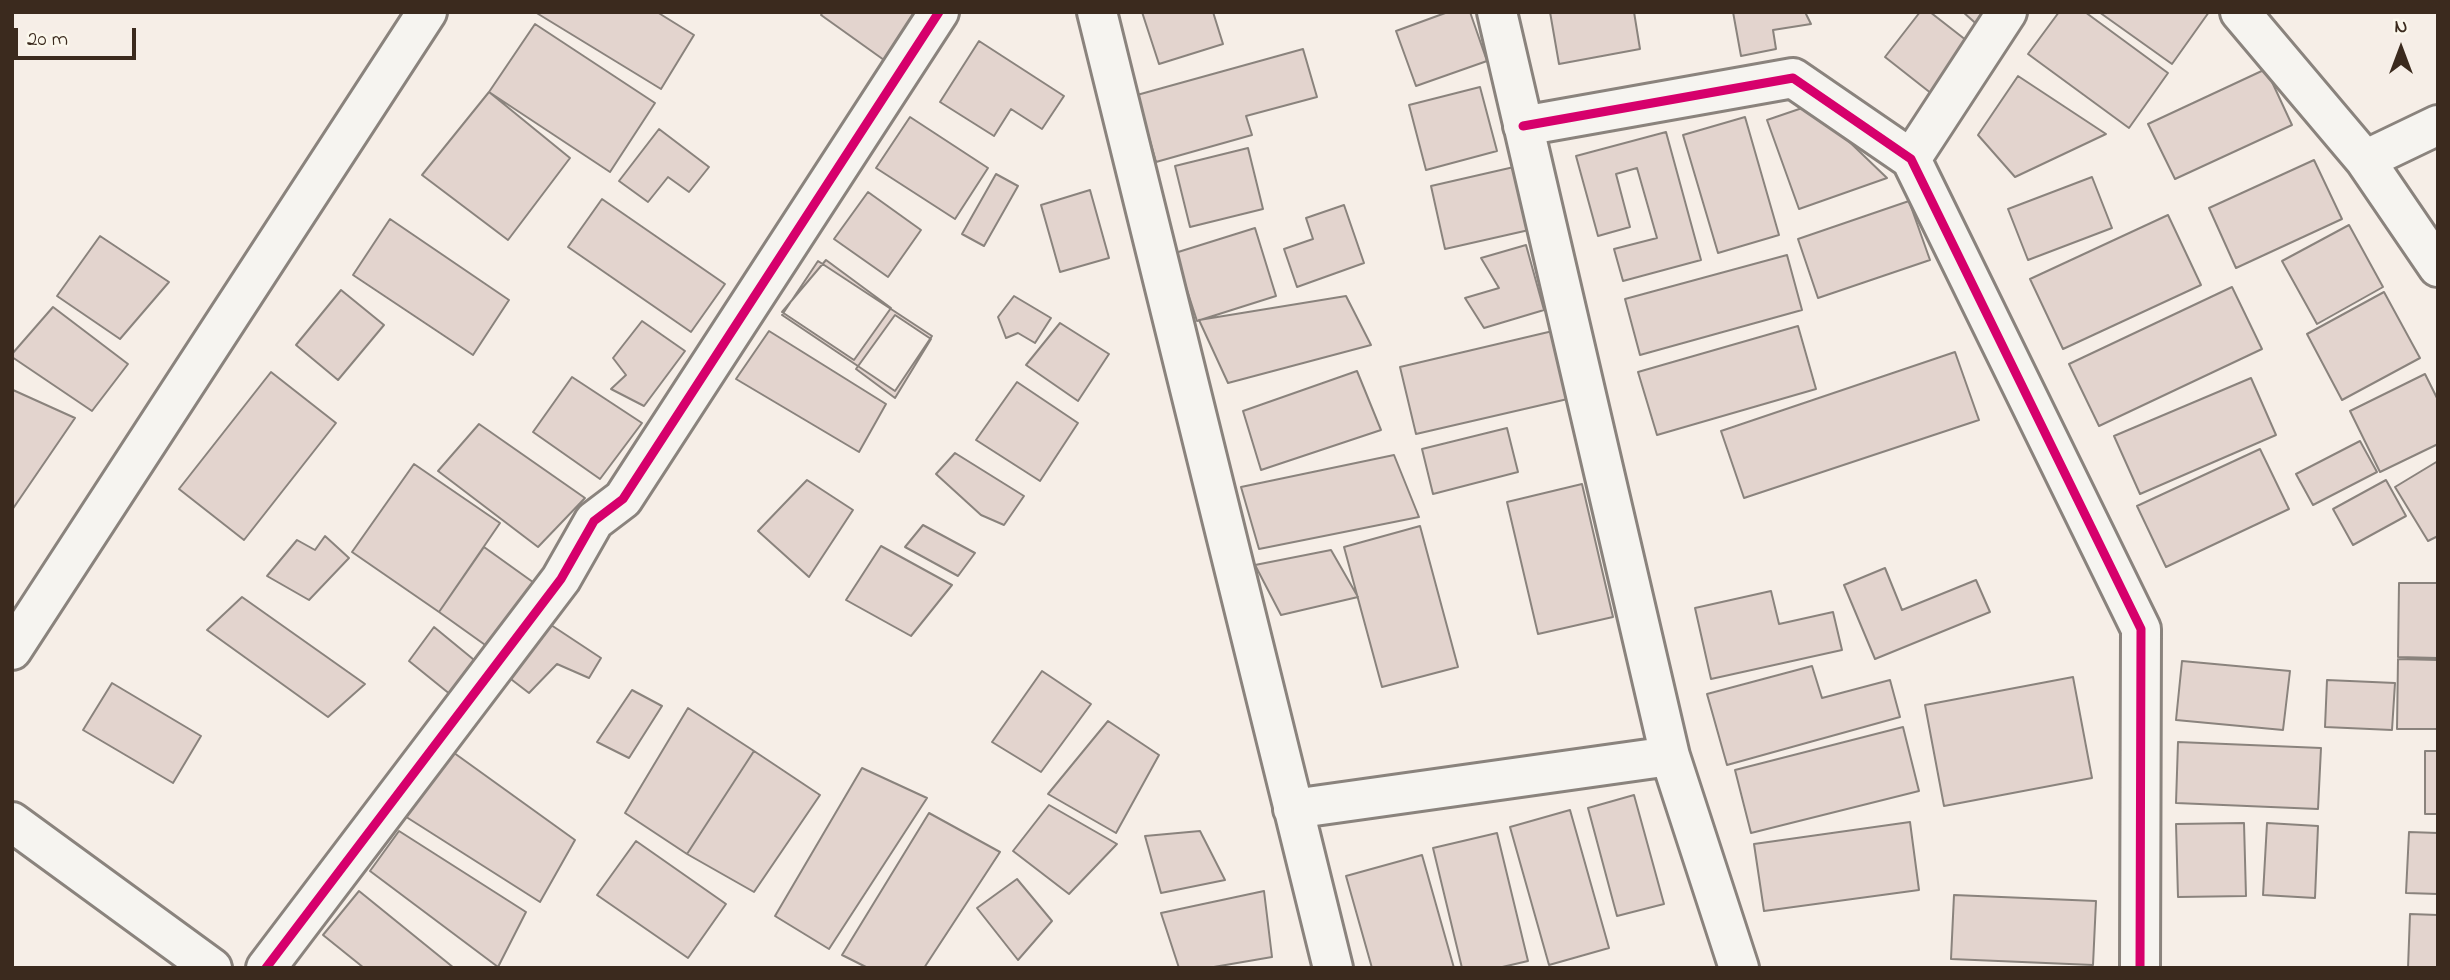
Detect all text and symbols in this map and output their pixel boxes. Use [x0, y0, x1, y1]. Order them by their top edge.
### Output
scale bar [18, 14, 140, 58]
north arrow [2366, 14, 2436, 84]
text: N [2395, 14, 2407, 41]
text: 20 m [27, 25, 68, 55]

